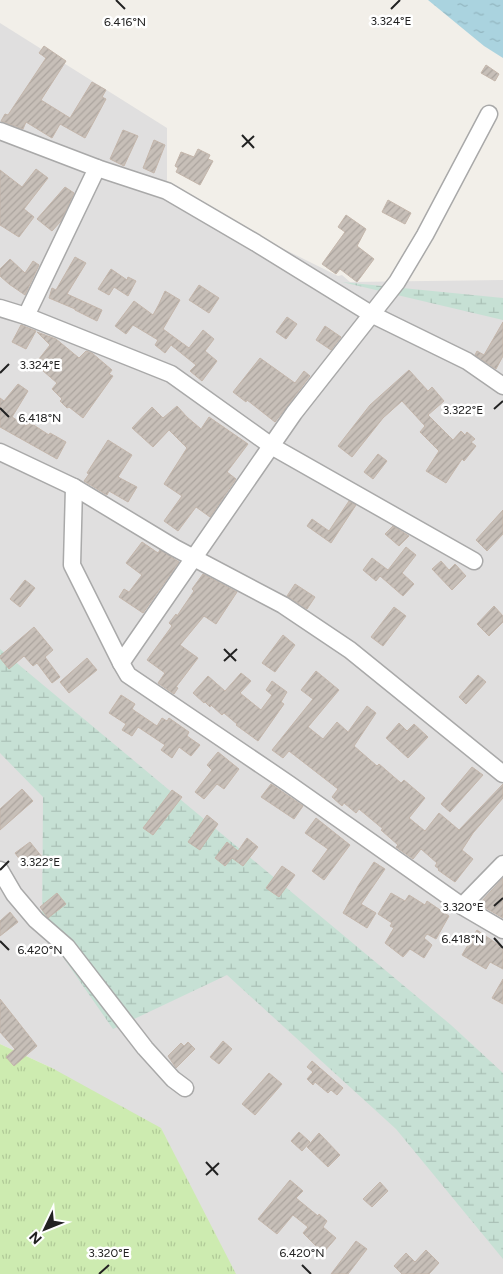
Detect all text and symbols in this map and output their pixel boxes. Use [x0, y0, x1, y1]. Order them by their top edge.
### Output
text: 3.324°E [370, 14, 412, 28]
text: 6.416°N [104, 15, 146, 29]
text: 3.324°E [19, 358, 61, 372]
text: 3.322°E [443, 403, 483, 417]
text: 6.418°N [19, 411, 61, 425]
text: 3.322°E [20, 855, 60, 869]
text: 3.320°E [442, 900, 484, 914]
text: 6.418°N [442, 932, 484, 946]
text: 6.420°N [18, 943, 62, 957]
north arrow [20, 1204, 70, 1254]
text: N [26, 1228, 46, 1247]
text: 3.320°E [88, 1246, 130, 1260]
text: 6.420°N [280, 1246, 324, 1260]

